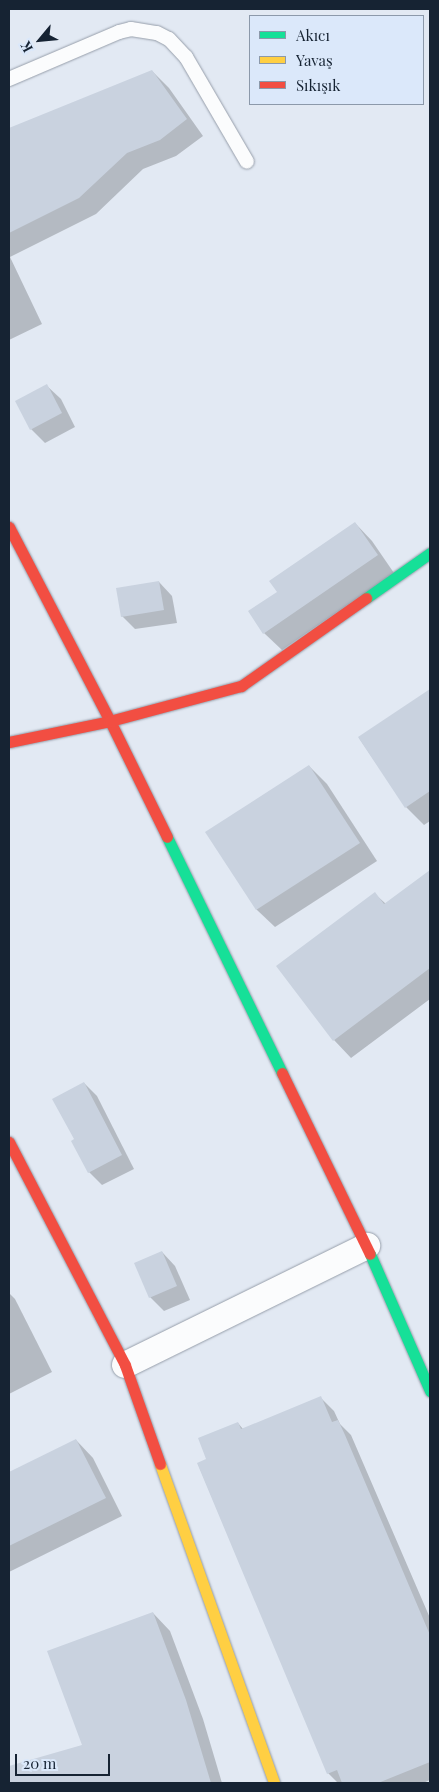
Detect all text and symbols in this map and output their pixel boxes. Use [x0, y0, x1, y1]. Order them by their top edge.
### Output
north arrow [15, 15, 65, 65]
legend [249, 15, 424, 105]
text: Akıcı [296, 25, 330, 45]
text: K [16, 38, 37, 56]
text: Yavaş [296, 50, 333, 70]
text: Sıkışık [296, 75, 341, 95]
scale bar [18, 1744, 112, 1776]
text: 20 m [23, 1753, 56, 1773]

